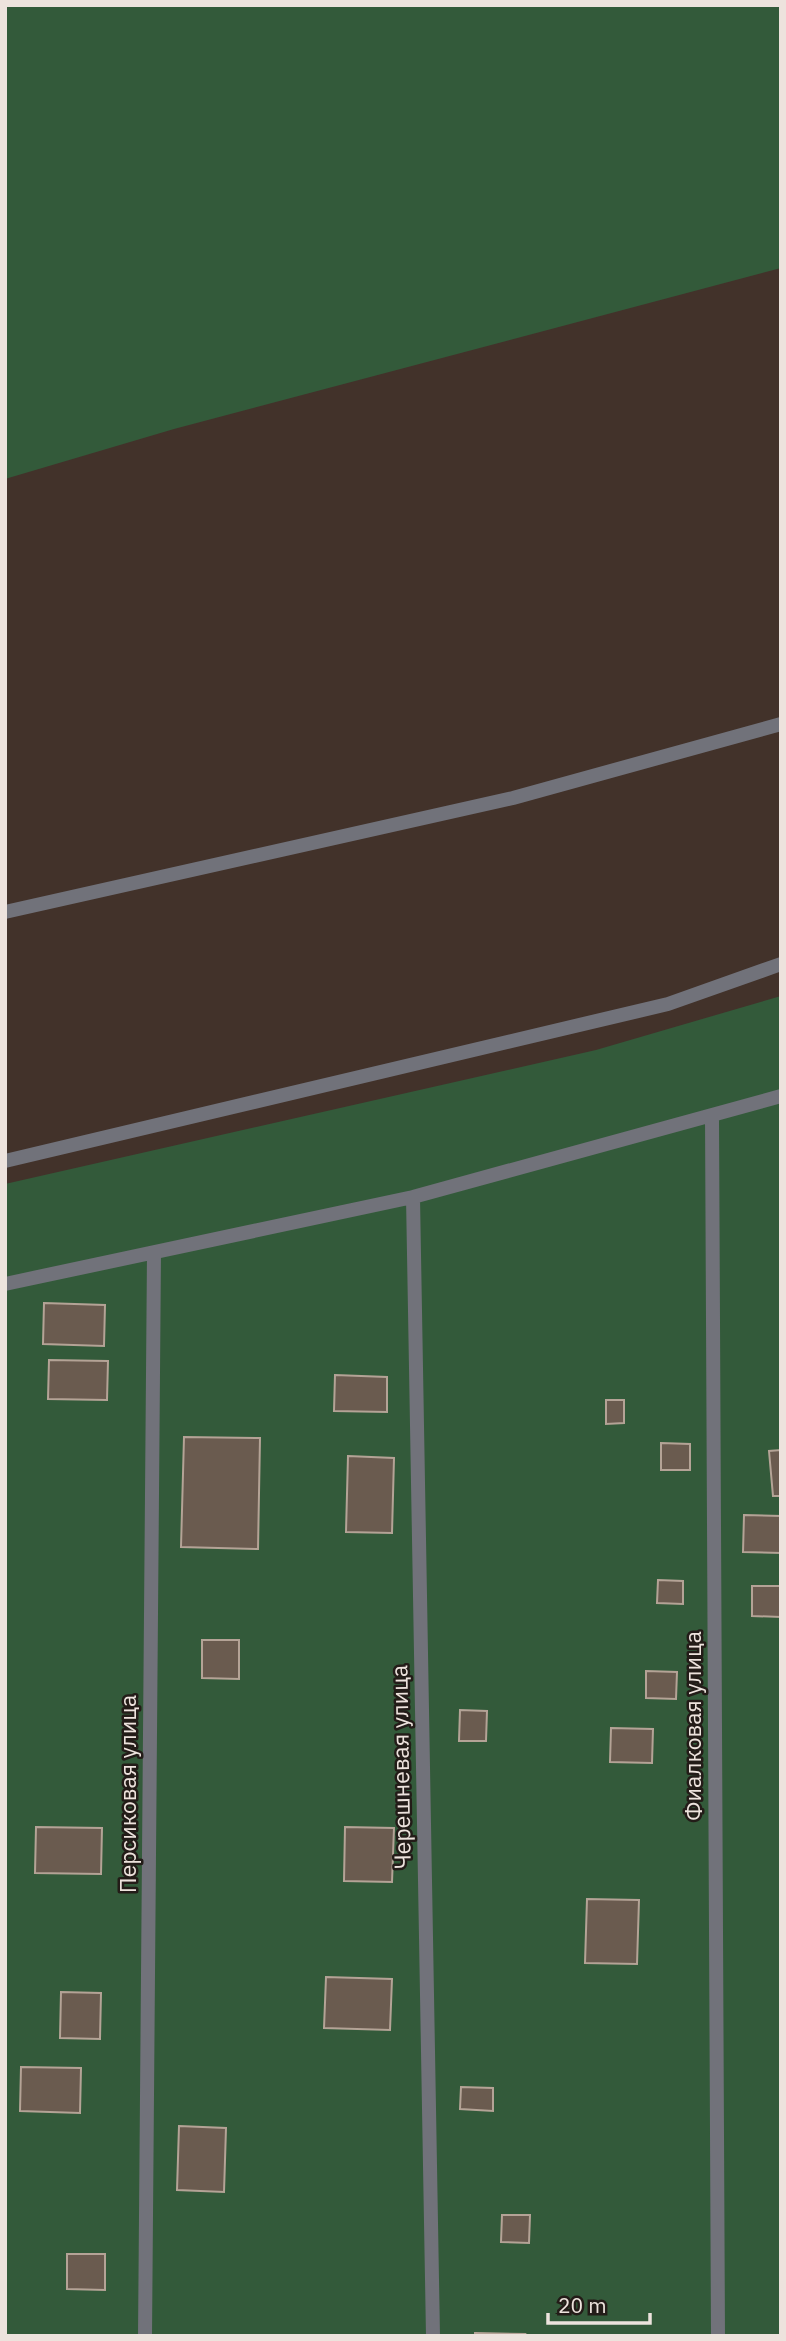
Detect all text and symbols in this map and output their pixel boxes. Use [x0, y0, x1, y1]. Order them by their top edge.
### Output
street label: Фиалковая улица [677, 1631, 707, 1821]
street label: Черешневая улица [383, 1665, 417, 1869]
street label: Персиковая улица [112, 1695, 142, 1893]
scale bar [548, 2282, 650, 2326]
text: 20 m [558, 2291, 607, 2319]

